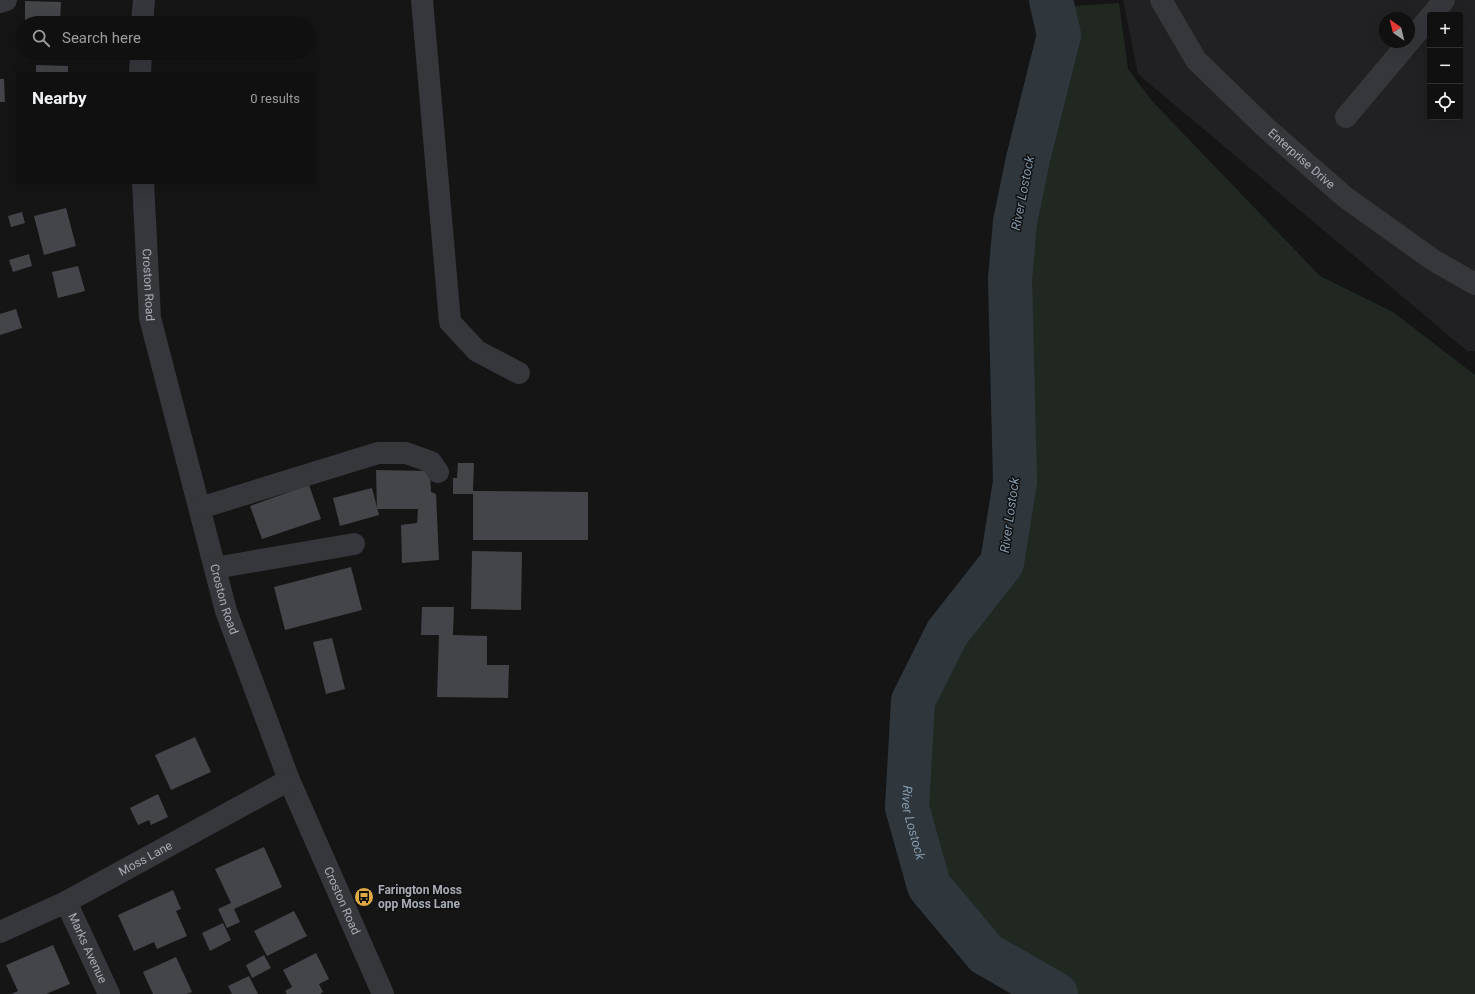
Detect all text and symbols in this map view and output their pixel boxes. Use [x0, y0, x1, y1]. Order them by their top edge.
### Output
north arrow [1379, 12, 1415, 48]
map controls [1427, 12, 1463, 120]
button: + [1427, 12, 1463, 48]
search box [16, 16, 316, 60]
icon: search [30, 27, 52, 49]
text: Search here [62, 29, 141, 47]
button: − [1427, 48, 1463, 84]
button: locate [1427, 84, 1463, 120]
text: Nearby [32, 88, 87, 108]
text: 0 results [250, 91, 300, 106]
street label: Enterprise Drive [1265, 126, 1338, 192]
water label: River Lostock [1008, 154, 1037, 232]
street label: Croston Road [139, 248, 157, 322]
water label: River Lostock [997, 476, 1022, 554]
street label: Croston Road [207, 563, 241, 636]
water label: River Lostock [899, 785, 928, 862]
street label: Moss Lane [116, 838, 175, 879]
street label: Croston Road [321, 865, 363, 937]
place label: Farington Moss opp Moss Lane [378, 883, 462, 911]
bus stop icon: Farington Moss opp Moss Lane [353, 886, 375, 908]
street label: Marks Avenue [65, 911, 110, 985]

